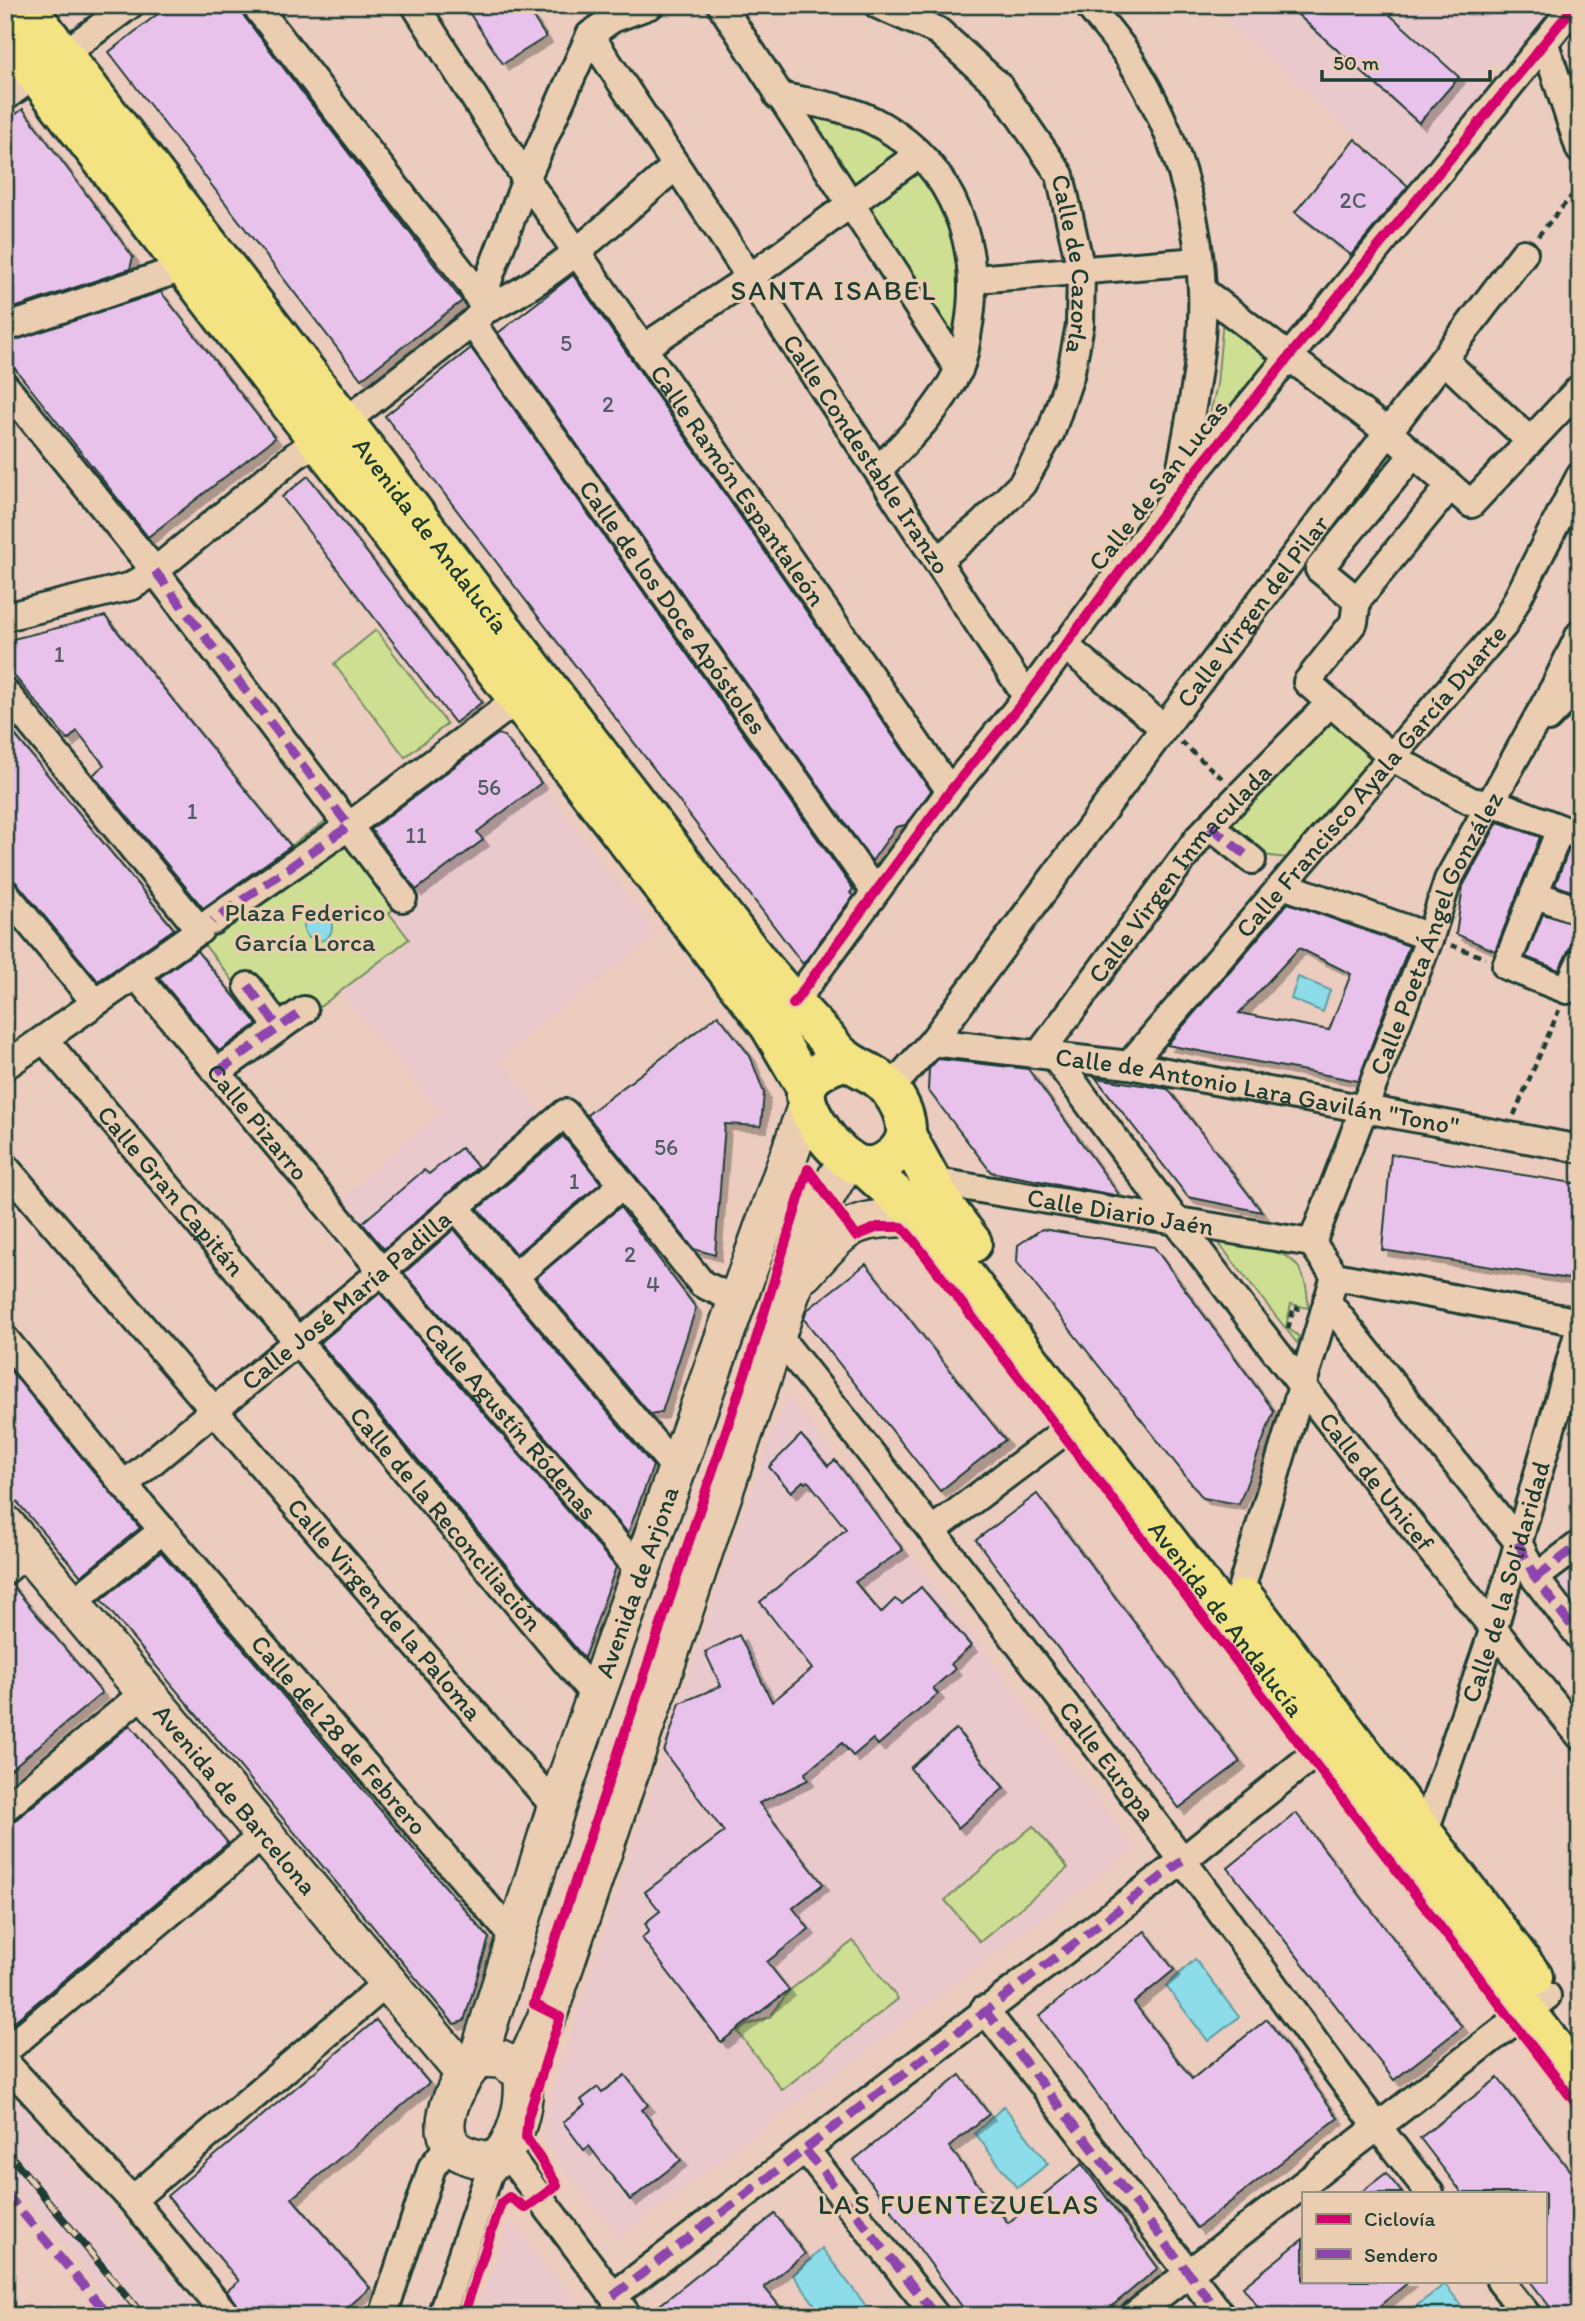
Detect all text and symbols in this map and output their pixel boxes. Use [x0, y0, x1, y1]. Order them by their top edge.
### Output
scale bar [1322, 38, 1490, 82]
text: 50 m [1333, 50, 1380, 75]
street label: Calle de Cazorla [1044, 171, 1097, 357]
house number: 2C [1340, 186, 1366, 214]
district label: SANTA ISABEL [731, 273, 937, 307]
street label: Calle Condestable Iranzo [776, 328, 957, 580]
house number: 5 [560, 329, 572, 357]
street label: Calle Ramón Espantaleón [643, 358, 833, 613]
house number: 2 [602, 390, 614, 418]
street label: Calle de San Lucas [1081, 393, 1235, 577]
street label: Avenida de Andalucía [346, 431, 517, 640]
street label: Calle de los Doce Apóstoles [572, 473, 774, 741]
street label: Calle Virgen del Pilar [1169, 508, 1336, 714]
street label: Calle Francisco Ayala García Duarte [1228, 618, 1513, 944]
house number: 1 [54, 640, 65, 668]
street label: Calle Virgen Inmaculada [1081, 756, 1278, 989]
house number: 56 [477, 773, 501, 801]
street label: Calle Poeta Ángel González [1362, 786, 1510, 1080]
house number: 1 [187, 797, 198, 825]
house number: 11 [405, 821, 427, 849]
park label: Plaza Federico García Lorca [225, 896, 385, 958]
street label: Calle de Antonio Lara Gavilán "Tono" [1054, 1041, 1462, 1142]
street label: Calle Pizarro [200, 1056, 316, 1187]
street label: Calle Gran Capitán [90, 1099, 252, 1283]
house number: 56 [654, 1133, 678, 1161]
house number: 1 [569, 1167, 580, 1195]
street label: Calle Diario Jaén [1025, 1181, 1216, 1243]
street label: Calle José María Padilla [235, 1203, 458, 1397]
house number: 2 [624, 1240, 636, 1268]
house number: 4 [646, 1270, 660, 1298]
street label: Calle Agustín Ródenas [417, 1316, 605, 1526]
street label: Calle de la Reconciliación [343, 1400, 550, 1638]
street label: Calle de Unicef [1312, 1405, 1441, 1558]
street label: Calle de la Solidaridad [1454, 1457, 1557, 1707]
street label: Avenida de Arjona [588, 1481, 686, 1682]
street label: Calle Virgen de la Paloma [280, 1491, 490, 1727]
street label: Avenida de Andalucía [1141, 1514, 1312, 1724]
street label: Calle del 28 de Febrero [244, 1628, 434, 1842]
street label: Calle Europa [1052, 1694, 1163, 1827]
street label: Avenida de Barcelona [146, 1698, 324, 1901]
district label: LAS FUENTEZUELAS [818, 2187, 1100, 2221]
legend [1302, 2192, 1546, 2282]
text: Ciclovía [1364, 2206, 1435, 2231]
text: Sendero [1364, 2242, 1438, 2267]

